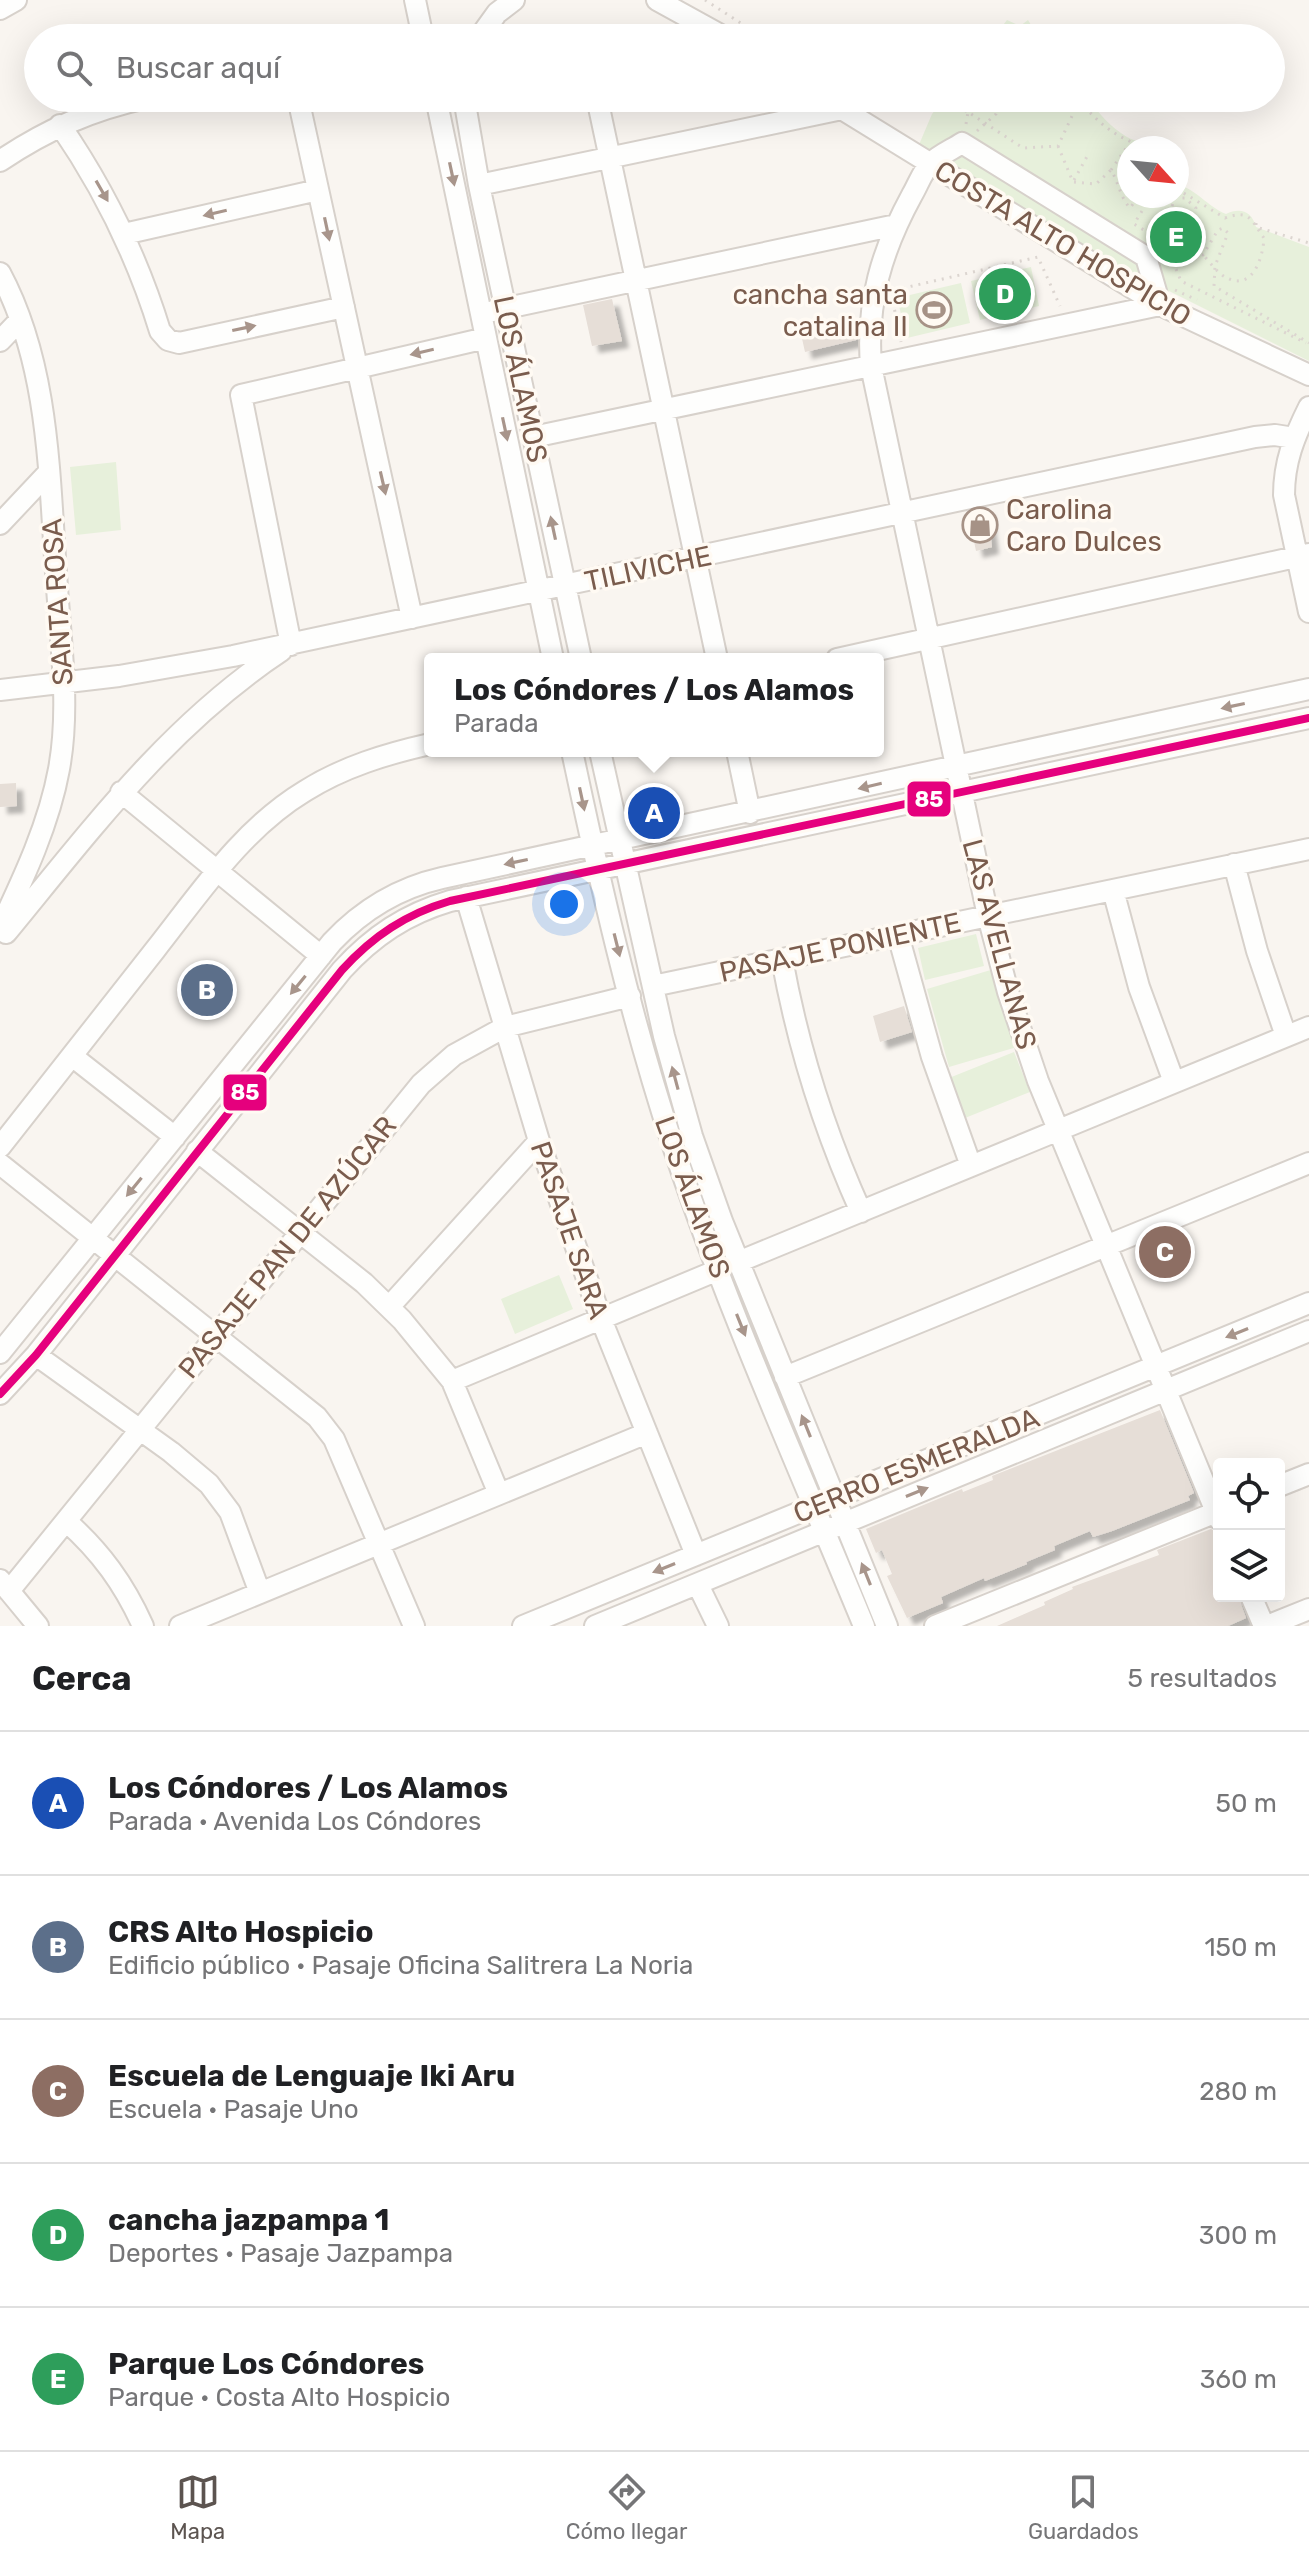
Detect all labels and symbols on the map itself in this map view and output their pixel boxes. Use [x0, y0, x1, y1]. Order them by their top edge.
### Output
north arrow [1117, 136, 1189, 208]
street label: COSTA ALTO HOSPICIO [929, 154, 1197, 333]
one-way arrow [446, 162, 459, 187]
one-way arrow [94, 180, 108, 202]
pin: E [1150, 207, 1202, 267]
one-way arrow [202, 208, 227, 220]
one-way arrow [321, 217, 334, 242]
pin: D [979, 264, 1031, 324]
place label: cancha santa catalina II [732, 278, 908, 343]
sports icon: cancha santa catalina II [915, 291, 953, 329]
street label: LOS ÁLAMOS [487, 293, 554, 466]
one-way arrow [231, 321, 256, 334]
one-way arrow [409, 346, 434, 359]
one-way arrow [499, 416, 512, 441]
one-way arrow [377, 470, 390, 495]
place label: Carolina Caro Dulces [1006, 493, 1162, 558]
shop icon: Carolina Caro Dulces [961, 506, 999, 544]
one-way arrow [546, 515, 559, 540]
street label: SANTA ROSA [35, 517, 80, 687]
street label: TILIVICHE [582, 539, 715, 598]
one-way arrow [1220, 700, 1245, 713]
one-way arrow [857, 780, 882, 793]
line badge: 85 [906, 780, 952, 818]
pin: A [628, 783, 680, 843]
one-way arrow [577, 786, 589, 811]
text: 85 [914, 786, 944, 813]
street label: LAS AVELLANAS [956, 835, 1043, 1053]
one-way arrow [503, 856, 528, 869]
your location [544, 884, 584, 924]
street label: PASAJE PONIENTE [716, 906, 964, 989]
one-way arrow [612, 933, 624, 958]
pin: B [181, 960, 233, 1020]
one-way arrow [289, 974, 306, 995]
one-way arrow [668, 1065, 680, 1090]
line badge: 85 [222, 1073, 268, 1112]
text: 85 [230, 1079, 260, 1106]
street label: PASAJE PAN DE AZÚCAR [171, 1110, 403, 1385]
street label: LOS ÁLAMOS [648, 1112, 737, 1283]
street label: PASAJE SARA [524, 1137, 615, 1323]
one-way arrow [127, 1177, 143, 1197]
pin: C [1139, 1222, 1191, 1282]
one-way arrow [734, 1313, 747, 1337]
one-way arrow [1225, 1327, 1249, 1340]
street label: CERRO ESMERALDA [788, 1401, 1044, 1530]
one-way arrow [799, 1414, 812, 1438]
one-way arrow [905, 1486, 929, 1499]
one-way arrow [652, 1562, 676, 1575]
one-way arrow [859, 1562, 872, 1586]

